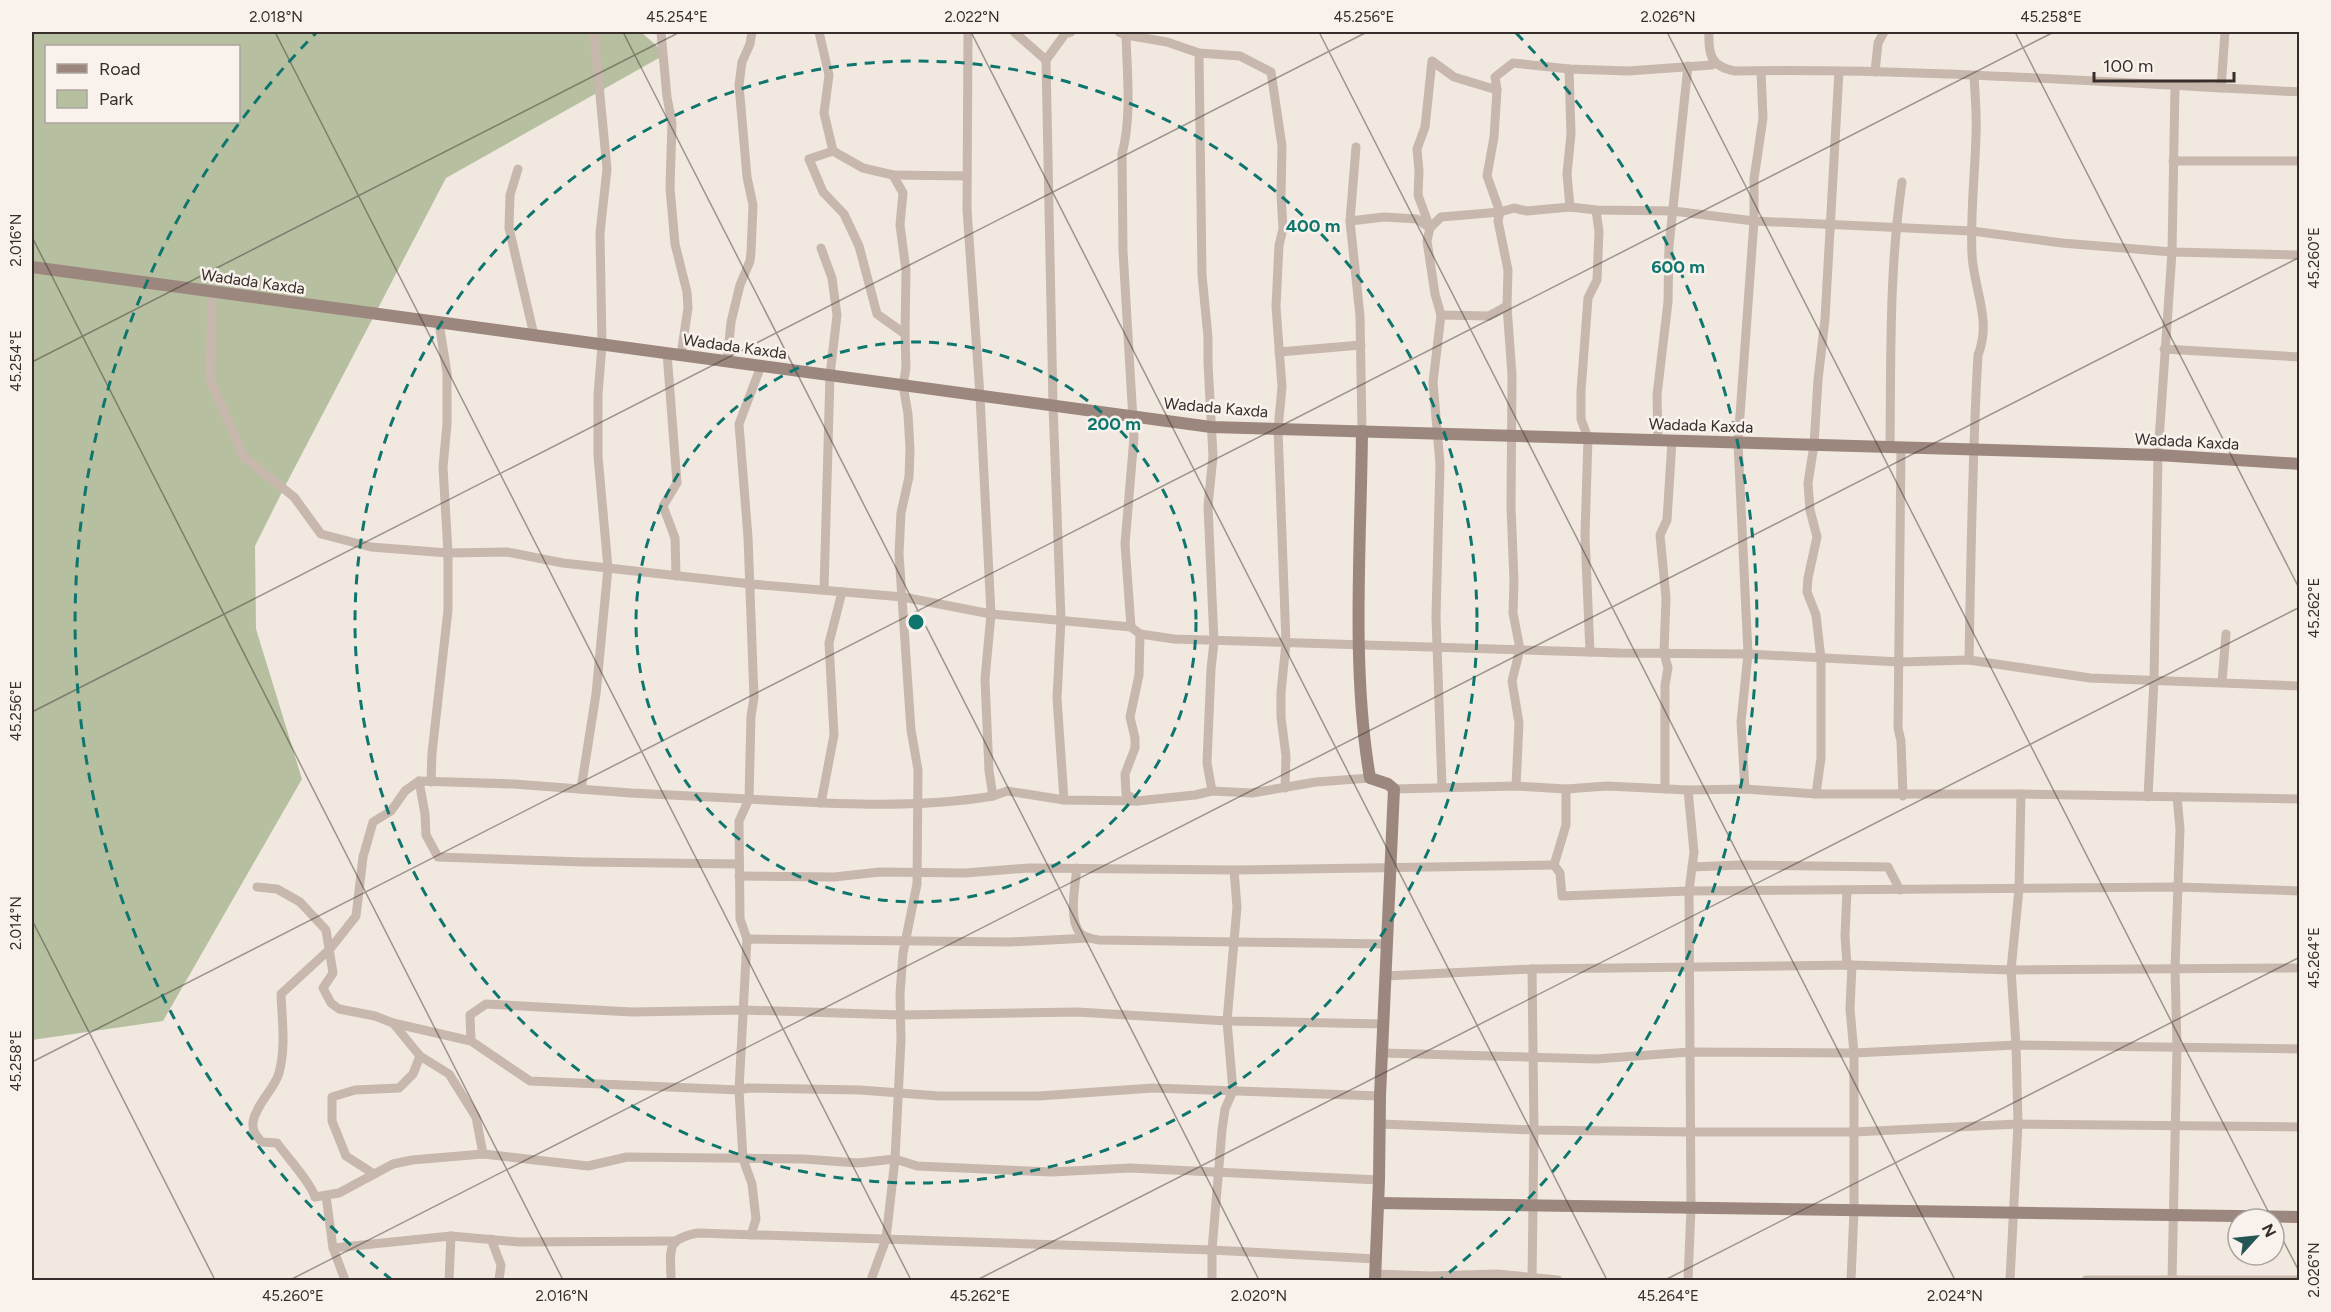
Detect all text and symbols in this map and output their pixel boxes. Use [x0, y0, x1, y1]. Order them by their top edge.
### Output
text: 2.018°N [249, 8, 303, 26]
text: 45.254°E [646, 8, 708, 26]
text: 2.022°N [944, 8, 1000, 26]
text: 45.256°E [1334, 8, 1394, 26]
text: 2.026°N [1640, 8, 1696, 26]
text: 45.258°E [2020, 8, 2082, 26]
legend [45, 45, 240, 123]
scale bar [2094, 45, 2234, 83]
text: 100 m [2103, 55, 2153, 77]
text: Road [99, 58, 140, 80]
text: Park [99, 88, 134, 110]
text: 2.016°N [7, 214, 25, 266]
text: 400 m [1286, 215, 1340, 237]
text: 45.260°E [2305, 227, 2323, 289]
text: 600 m [1651, 256, 1705, 278]
street label: Wadada Kaxda [200, 265, 306, 298]
text: 45.254°E [7, 330, 25, 392]
street label: Wadada Kaxda [682, 330, 788, 363]
street label: Wadada Kaxda [1163, 393, 1269, 422]
text: 200 m [1087, 413, 1141, 435]
street label: Wadada Kaxda [1648, 414, 1754, 437]
street label: Wadada Kaxda [2134, 429, 2240, 454]
text: 45.262°E [2305, 578, 2323, 638]
centre of rings [906, 612, 926, 632]
text: 45.256°E [7, 681, 25, 741]
text: 2.014°N [7, 896, 25, 950]
text: 45.264°E [2305, 927, 2323, 989]
text: 45.258°E [7, 1030, 25, 1092]
north arrow [2226, 1207, 2286, 1267]
text: N [2258, 1221, 2280, 1240]
text: 2.026°N [2305, 1242, 2323, 1298]
text: 45.260°E [262, 1287, 324, 1305]
text: 2.016°N [536, 1287, 588, 1305]
text: 45.262°E [950, 1287, 1010, 1305]
text: 2.020°N [1231, 1287, 1287, 1305]
text: 45.264°E [1637, 1287, 1699, 1305]
text: 2.024°N [1927, 1287, 1983, 1305]

